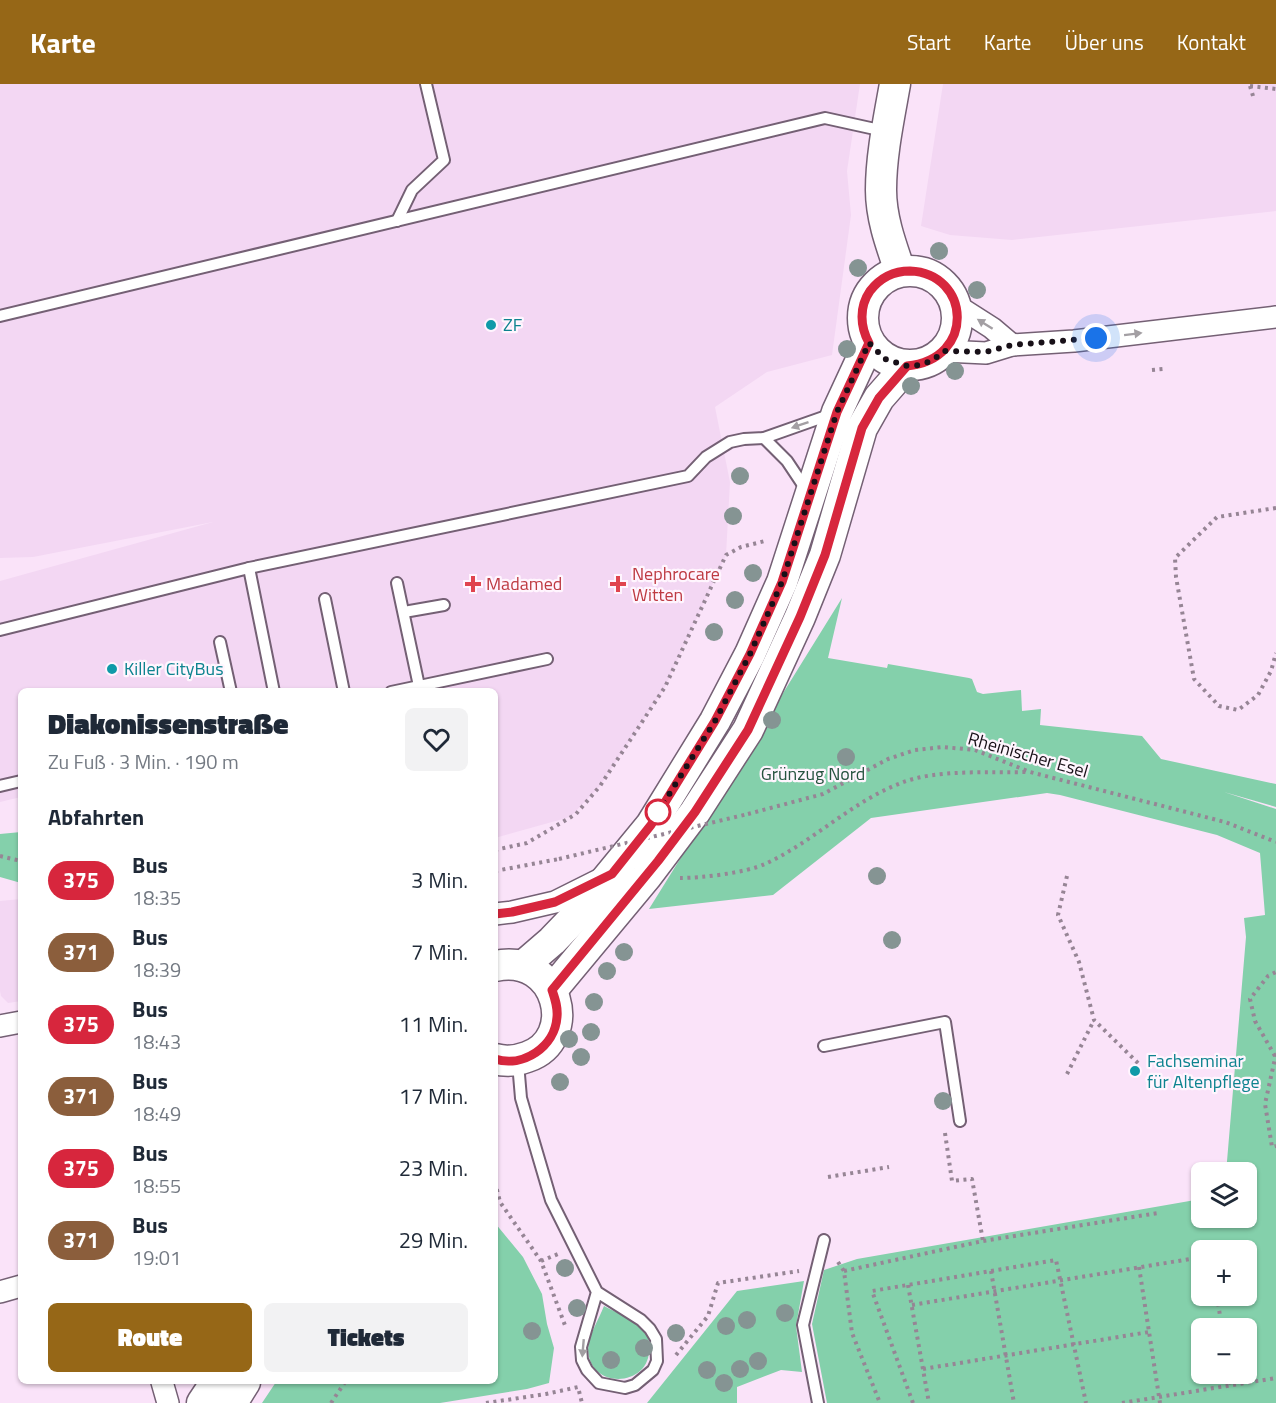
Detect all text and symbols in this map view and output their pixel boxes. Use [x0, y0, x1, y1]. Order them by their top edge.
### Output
text: Karte [30, 21, 96, 64]
text: Start [907, 26, 951, 58]
text: Karte [984, 26, 1031, 58]
text: Über uns [1064, 26, 1144, 58]
text: Kontakt [1177, 26, 1246, 58]
place label: ZF [503, 311, 522, 338]
marker: ZF [484, 318, 498, 332]
one-way arrow [977, 318, 993, 329]
your location [1081, 323, 1111, 353]
one-way arrow [1123, 329, 1142, 339]
one-way arrow [791, 420, 809, 430]
place label: Nephrocare Witten [632, 560, 720, 608]
place label: Madamed [486, 570, 562, 597]
marker: Madamed [464, 575, 482, 593]
marker: Nephrocare Witten [609, 575, 627, 593]
place label: Killer CityBus [124, 655, 224, 682]
marker: Killer CityBus [105, 662, 119, 676]
text: Diakonissenstraße [48, 702, 289, 745]
button: heart [405, 708, 468, 771]
street label: Rheinischer Esel [965, 724, 1092, 785]
text: Zu Fuß · 3 Min. · 190 m [48, 746, 239, 777]
park label: Grünzug Nord [761, 760, 865, 787]
unlabelled marker [645, 799, 671, 825]
text: Abfahrten [48, 800, 144, 834]
text: Bus [132, 848, 168, 882]
text: 3 Min. [411, 863, 468, 897]
text: 375 [63, 864, 99, 896]
text: 18:35 [132, 882, 181, 913]
text: Bus [132, 920, 168, 954]
text: 7 Min. [411, 935, 468, 969]
text: 371 [63, 936, 99, 968]
text: 18:39 [132, 954, 181, 985]
text: Bus [132, 992, 168, 1026]
text: 11 Min. [399, 1007, 468, 1041]
text: 375 [63, 1008, 99, 1040]
text: 18:43 [132, 1026, 181, 1057]
place label: Fachseminar für Altenpflege [1147, 1047, 1260, 1095]
text: Bus [132, 1064, 168, 1098]
marker: Fachseminar für Altenpflege [1128, 1064, 1142, 1078]
text: 17 Min. [399, 1079, 468, 1113]
text: 371 [63, 1080, 99, 1112]
text: 18:49 [132, 1098, 181, 1129]
text: Bus [132, 1136, 168, 1170]
text: 23 Min. [399, 1151, 468, 1185]
text: 375 [63, 1152, 99, 1184]
map controls [1191, 1162, 1257, 1384]
button: layers [1191, 1162, 1257, 1228]
text: 18:55 [132, 1170, 181, 1201]
text: Bus [132, 1208, 168, 1242]
text: 29 Min. [399, 1223, 468, 1257]
text: 371 [63, 1224, 99, 1256]
button: + [1191, 1240, 1257, 1306]
text: 19:01 [132, 1242, 181, 1273]
button: Route [48, 1303, 252, 1372]
button: Tickets [264, 1303, 468, 1372]
button: − [1191, 1318, 1257, 1384]
one-way arrow [578, 1339, 587, 1358]

